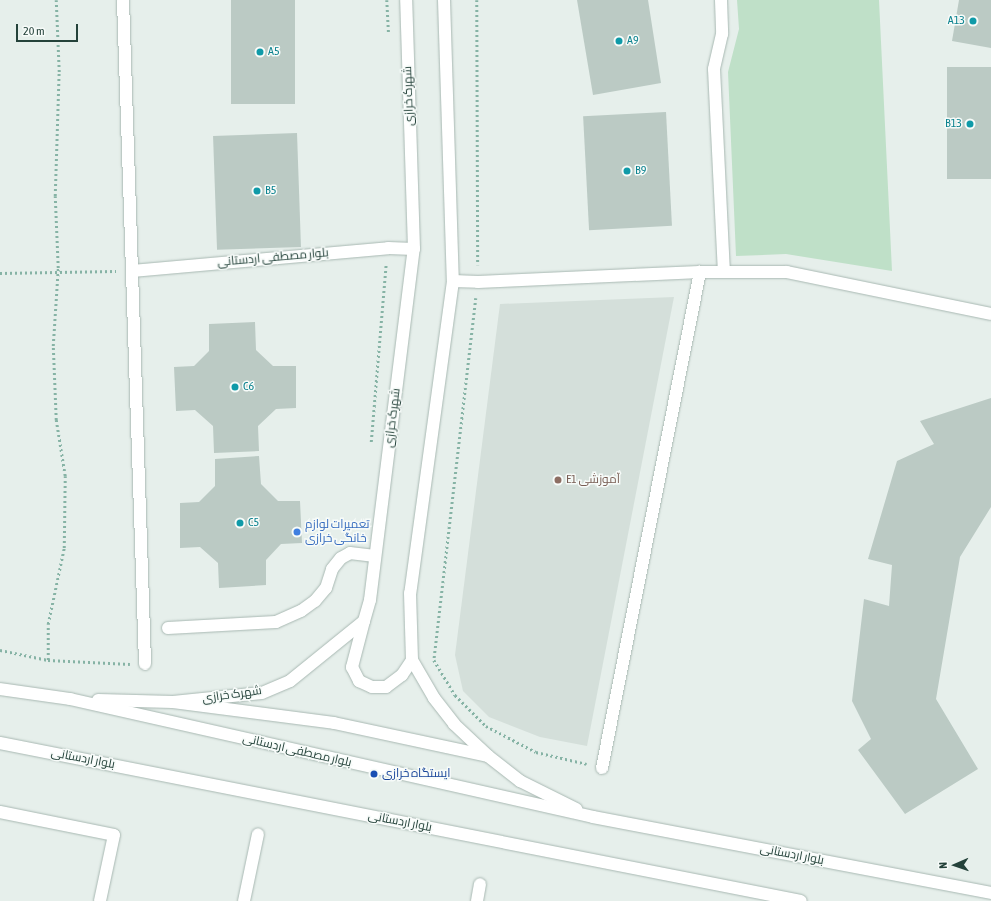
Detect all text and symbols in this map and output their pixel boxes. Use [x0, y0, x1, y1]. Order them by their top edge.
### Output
place label: A13 [948, 14, 965, 28]
scale bar [18, 16, 80, 42]
marker: A13 [968, 16, 978, 26]
text: 20 m [23, 24, 45, 38]
place label: A9 [627, 34, 639, 48]
marker: A9 [614, 36, 624, 46]
place label: A5 [268, 45, 280, 59]
marker: A5 [255, 47, 265, 57]
street label: شهرک خرازی [401, 66, 417, 126]
place label: B13 [945, 117, 962, 131]
marker: B13 [965, 119, 975, 129]
place label: B9 [635, 164, 646, 178]
marker: B9 [622, 166, 632, 176]
place label: B5 [265, 184, 276, 198]
marker: B5 [252, 186, 262, 196]
street label: بلوار مصطفی اردستانی [217, 246, 329, 270]
place label: C6 [243, 380, 254, 394]
marker: C6 [230, 382, 240, 392]
street label: شهرک خرازی [382, 387, 404, 449]
place label: E1 آموزشی [566, 473, 620, 487]
marker: E1 آموزشی [553, 475, 563, 485]
place label: C5 [248, 516, 259, 530]
marker: C5 [235, 518, 245, 528]
place label: تعمیرات لوازم خانگی خرازی [305, 518, 370, 546]
marker: تعمیرات لوازم خانگی خرازی [292, 527, 302, 537]
street label: شهرک خرازی [201, 684, 263, 706]
street label: بلوار مصطفی اردستانی [241, 731, 353, 771]
street label: بلوار اردستانی [50, 746, 116, 772]
place label: ایستگاه خرازی [382, 767, 450, 781]
marker: ایستگاه خرازی [369, 769, 379, 779]
street label: بلوار اردستانی [367, 809, 433, 835]
street label: بلوار اردستانی [759, 842, 825, 868]
north arrow [935, 845, 975, 885]
text: N [937, 862, 949, 869]

